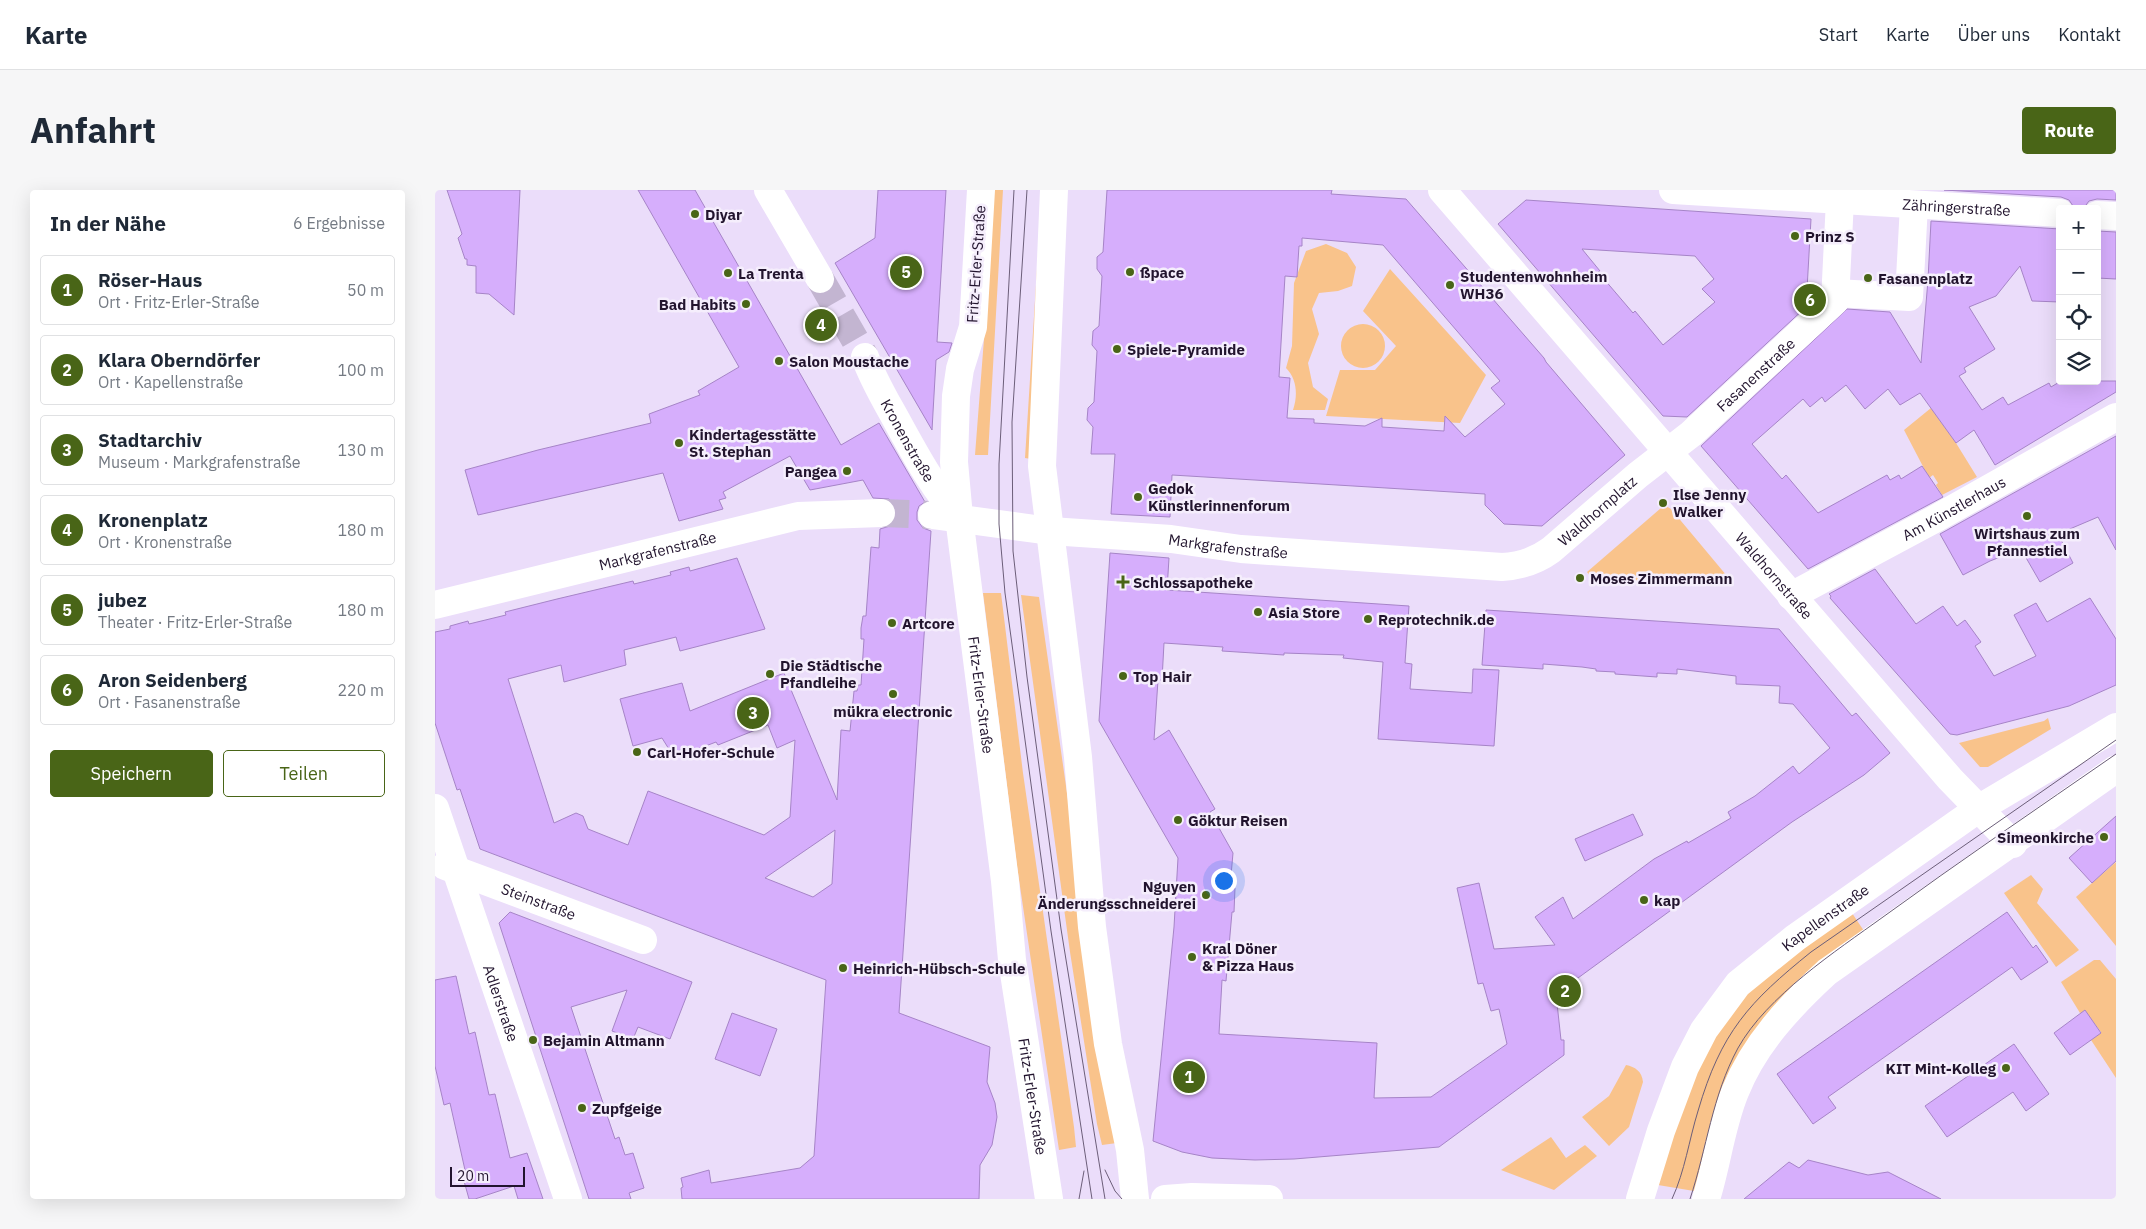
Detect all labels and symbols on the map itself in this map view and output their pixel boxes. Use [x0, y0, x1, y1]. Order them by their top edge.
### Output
street label: Zähringerstraße [1902, 194, 2011, 220]
street label: Fritz-Erler-Straße [962, 204, 990, 324]
place label: Diyar [705, 205, 742, 224]
marker: Diyar [689, 208, 701, 220]
place label: Prinz S [1805, 227, 1855, 246]
marker: Prinz S [1789, 230, 1801, 242]
pin: 5 [890, 253, 922, 291]
place label: ßpace [1140, 263, 1184, 282]
place label: La Trenta [738, 264, 804, 283]
marker: ßpace [1124, 266, 1136, 278]
marker: La Trenta [722, 267, 734, 279]
place label: Studentenwohnheim WH36 [1460, 267, 1607, 303]
place label: Fasanenplatz [1878, 269, 1973, 288]
marker: Fasanenplatz [1862, 272, 1874, 284]
marker: Studentenwohnheim WH36 [1444, 279, 1456, 291]
pin: 6 [1794, 281, 1826, 319]
place label: Bad Habits [659, 295, 736, 314]
marker: Bad Habits [740, 298, 752, 310]
pin: 4 [805, 306, 837, 344]
street label: Fasanenstraße [1712, 333, 1799, 415]
place label: Spiele-Pyramide [1127, 340, 1245, 359]
marker: Spiele-Pyramide [1111, 343, 1123, 355]
place label: Salon Moustache [789, 352, 909, 371]
marker: Salon Moustache [773, 355, 785, 367]
street label: Kronenstraße [877, 396, 939, 485]
place label: Kindertagesstätte St. Stephan [689, 425, 816, 461]
marker: Kindertagesstätte St. Stephan [673, 437, 685, 449]
place label: Pangea [785, 462, 837, 481]
marker: Pangea [841, 465, 853, 477]
street label: Waldhornplatz [1554, 471, 1640, 550]
street label: Am Künstlerhaus [1899, 472, 2009, 544]
place label: Gedok Künstlerinnenforum [1148, 479, 1290, 515]
place label: Ilse Jenny Walker [1673, 485, 1746, 521]
marker: Gedok Künstlerinnenforum [1132, 491, 1144, 503]
marker: Ilse Jenny Walker [1657, 497, 1669, 509]
marker: Wirtshaus zum Pfannestiel [2021, 510, 2033, 522]
place label: Wirtshaus zum Pfannestiel [1974, 524, 2080, 560]
street label: Markgrafenstraße [597, 527, 718, 574]
street label: Waldhornstraße [1732, 528, 1817, 623]
street label: Markgrafenstraße [1167, 529, 1289, 562]
place label: Moses Zimmermann [1590, 569, 1732, 588]
marker: Moses Zimmermann [1574, 572, 1586, 584]
place label: Schlossapotheke [1133, 573, 1253, 592]
marker: Schlossapotheke [1117, 576, 1129, 588]
place label: Asia Store [1268, 603, 1340, 622]
marker: Asia Store [1252, 606, 1264, 618]
place label: Reprotechnik.de [1378, 610, 1494, 629]
marker: Reprotechnik.de [1362, 613, 1374, 625]
place label: Artcore [902, 614, 955, 633]
marker: Artcore [886, 617, 898, 629]
street label: Fritz-Erler-Straße [965, 635, 998, 755]
place label: Die Städtische Pfandleihe [780, 656, 882, 692]
place label: Top Hair [1133, 667, 1192, 686]
marker: Die Städtische Pfandleihe [764, 668, 776, 680]
marker: Top Hair [1117, 670, 1129, 682]
marker: mükra electronic [887, 688, 899, 700]
pin: 3 [737, 694, 769, 732]
place label: mükra electronic [833, 702, 953, 721]
place label: Carl-Hofer-Schule [647, 743, 775, 762]
marker: Carl-Hofer-Schule [631, 746, 643, 758]
place label: Göktur Reisen [1188, 811, 1288, 830]
marker: Göktur Reisen [1172, 814, 1184, 826]
place label: Simeonkirche [1997, 828, 2094, 847]
marker: Simeonkirche [2098, 831, 2110, 843]
your location [1211, 868, 1237, 894]
place label: Nguyen Änderungsschneiderei [1037, 877, 1196, 913]
street label: Steinstraße [499, 878, 579, 924]
street label: Kapellenstraße [1777, 880, 1872, 955]
marker: Nguyen Änderungsschneiderei [1200, 889, 1212, 901]
place label: kap [1654, 891, 1680, 910]
marker: kap [1638, 894, 1650, 906]
place label: Kral Döner & Pizza Haus [1202, 939, 1294, 975]
marker: Kral Döner & Pizza Haus [1186, 951, 1198, 963]
place label: Heinrich-Hübsch-Schule [853, 959, 1026, 978]
street label: Adlerstraße [479, 962, 523, 1044]
marker: Heinrich-Hübsch-Schule [837, 962, 849, 974]
pin: 2 [1549, 972, 1581, 1010]
place label: Bejamin Altmann [543, 1031, 665, 1050]
marker: Bejamin Altmann [527, 1034, 539, 1046]
street label: Fritz-Erler-Straße [1015, 1037, 1052, 1156]
pin: 1 [1173, 1058, 1205, 1096]
place label: KIT Mint-Kolleg [1885, 1059, 1997, 1078]
marker: KIT Mint-Kolleg [2000, 1062, 2012, 1074]
place label: Zupfgeige [592, 1099, 662, 1118]
marker: Zupfgeige [576, 1102, 588, 1114]
scale bar [450, 1164, 525, 1187]

